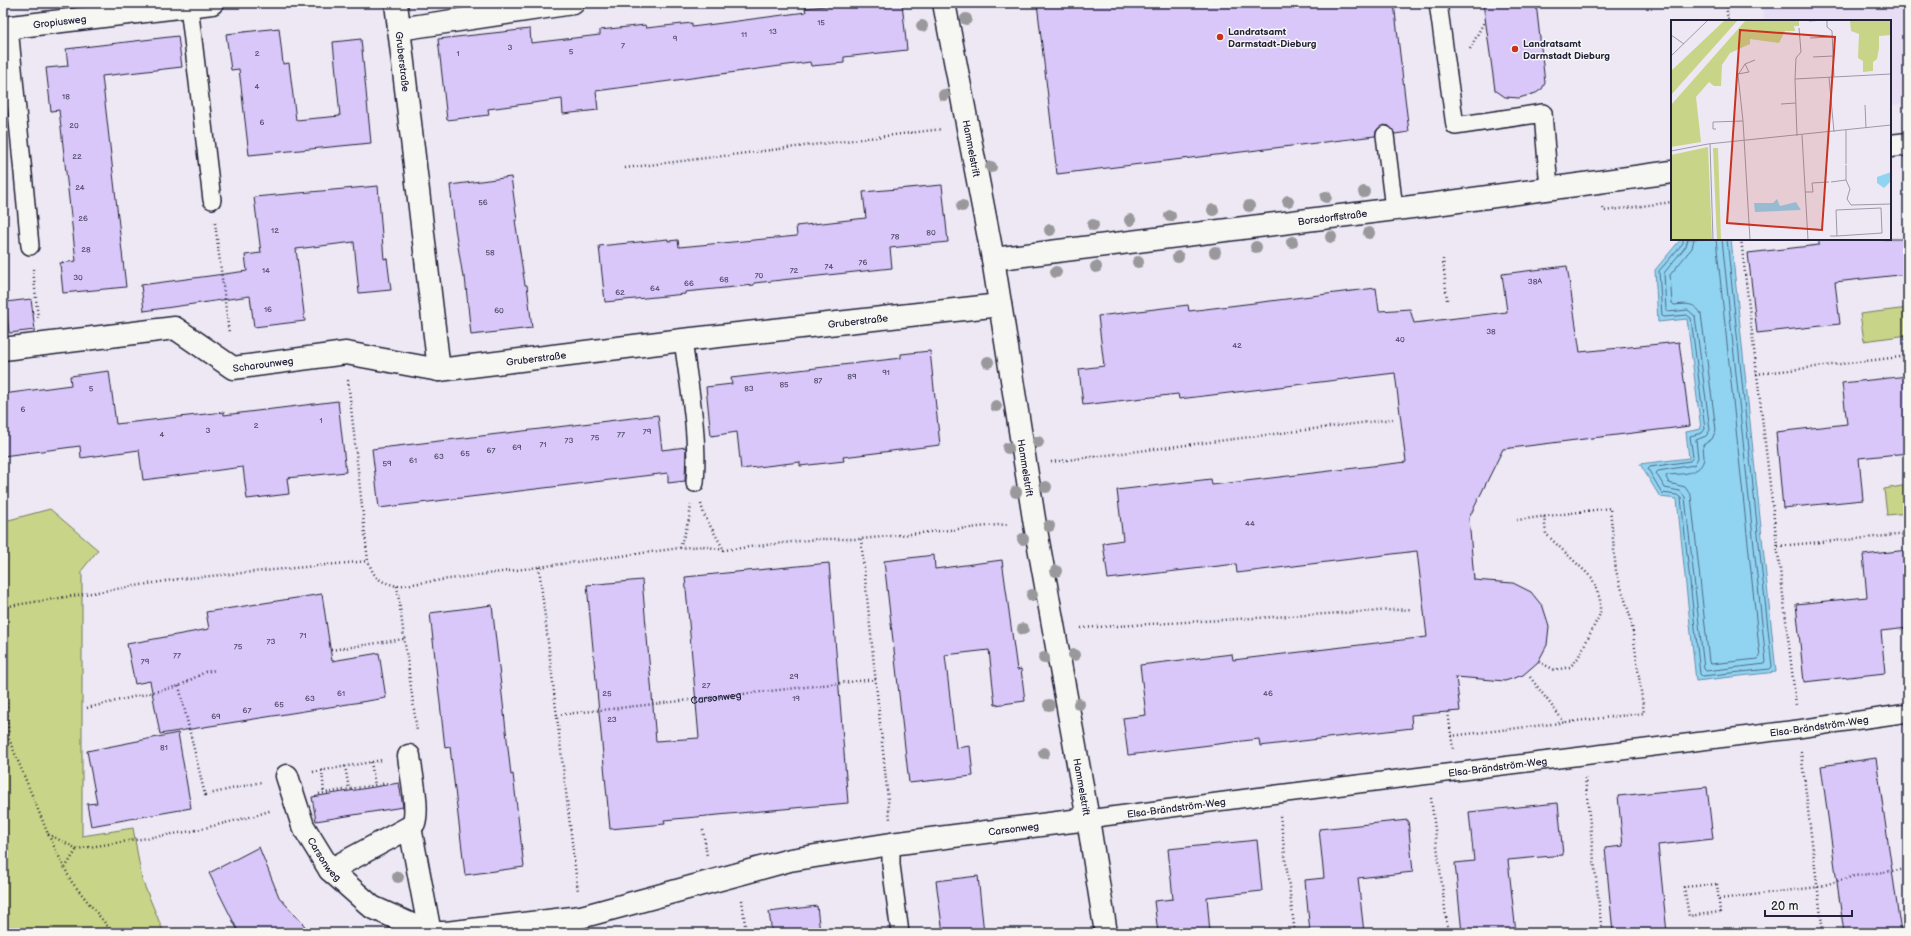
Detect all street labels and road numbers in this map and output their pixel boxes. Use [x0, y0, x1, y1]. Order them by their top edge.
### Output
street label: Gropiusweg [32, 13, 87, 31]
street label: Gruberstraße [392, 31, 411, 93]
street label: Hammelstrift [960, 119, 982, 178]
street label: Borsdorffstraße [1297, 208, 1368, 228]
street label: Gruberstraße [827, 312, 889, 331]
street label: Gruberstraße [505, 349, 567, 369]
street label: Scharounweg [232, 355, 294, 375]
street label: Hammelstrift [1014, 438, 1035, 497]
street label: Carsonweg [690, 689, 742, 707]
street label: Elsa-Brändström-Weg [1769, 714, 1870, 739]
street label: Elsa-Brändström-Weg [1448, 755, 1548, 780]
street label: Hammelstrift [1070, 757, 1092, 817]
street label: Elsa-Brändström-Weg [1126, 796, 1227, 821]
street label: Carsonweg [988, 820, 1040, 839]
street label: Carsonweg [304, 835, 344, 884]

